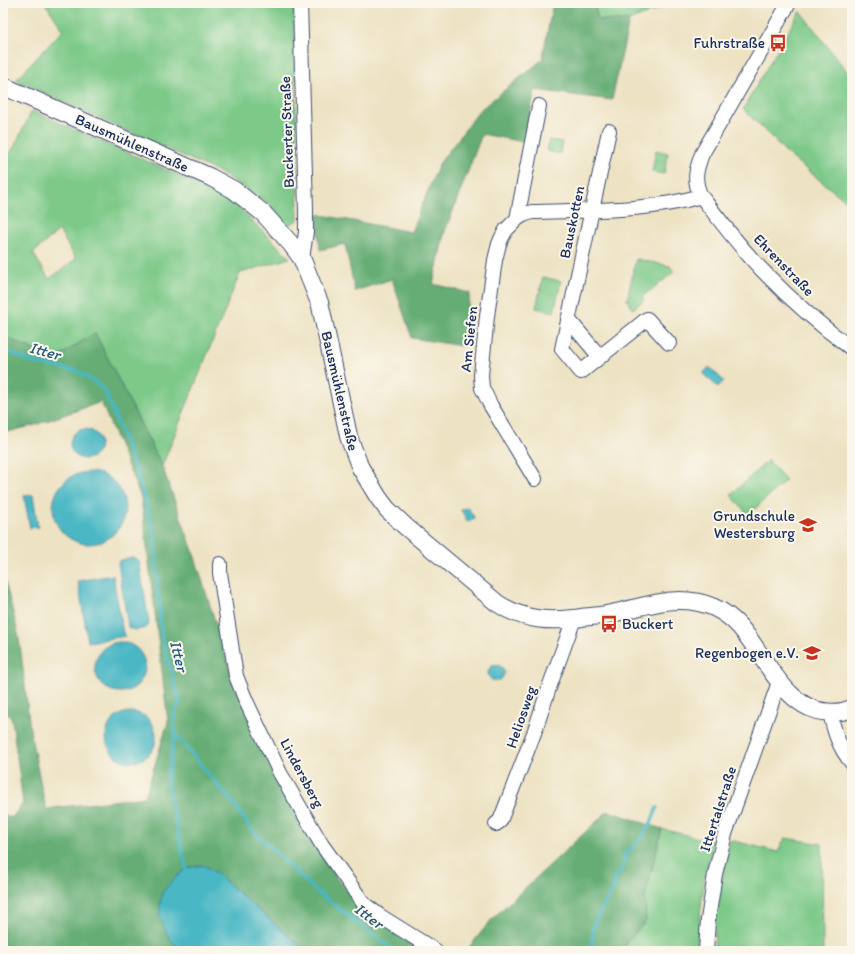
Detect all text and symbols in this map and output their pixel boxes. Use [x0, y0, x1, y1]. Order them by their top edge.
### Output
bus stop icon: Fuhrstraße [768, 33, 788, 53]
place label: Fuhrstraße [694, 34, 765, 52]
street label: Buckerter Straße [276, 76, 298, 188]
street label: Bausmühlenstraße [72, 110, 192, 176]
street label: Bauskotten [556, 183, 589, 260]
street label: Ehrenstraße [750, 230, 818, 300]
street label: Am Siefen [457, 305, 481, 373]
street label: Bausmühlenstraße [317, 329, 363, 453]
water label: Itter [27, 338, 64, 365]
place label: Grundschule Westersburg [713, 507, 795, 542]
school or university icon: Grundschule Westersburg [798, 515, 818, 535]
bus stop icon: Buckert [599, 614, 619, 634]
place label: Buckert [622, 615, 674, 633]
water label: Itter [166, 638, 193, 675]
school or university icon: Regenbogen e.V. [802, 643, 822, 663]
place label: Regenbogen e.V. [695, 644, 799, 662]
street label: Heliosweg [502, 683, 540, 751]
street label: Lindersberg [276, 735, 328, 811]
street label: Ittertalstraße [696, 764, 740, 854]
water label: Itter [351, 899, 389, 934]

